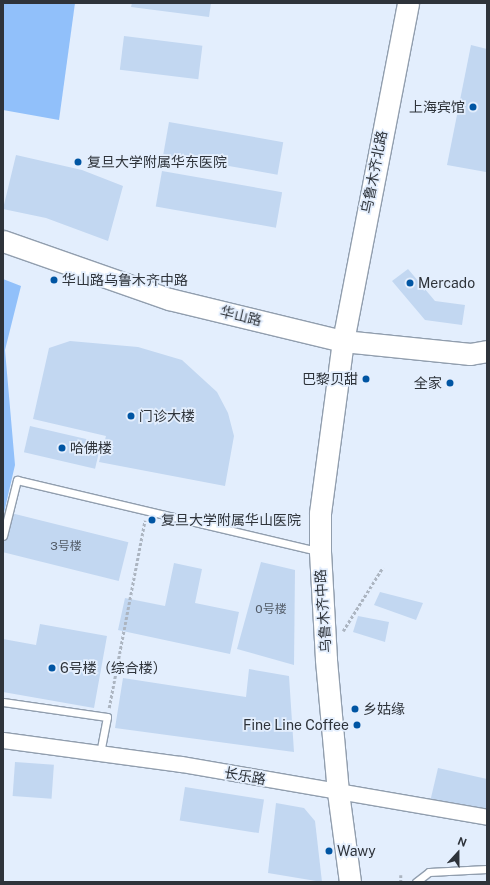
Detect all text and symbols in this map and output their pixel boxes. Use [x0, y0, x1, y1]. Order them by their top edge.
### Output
place label: 上海宾馆 [409, 99, 465, 115]
marker: 上海宾馆 [468, 102, 478, 112]
street label: 乌鲁木齐北路 [358, 129, 390, 215]
place label: 复旦大学附属华东医院 [87, 154, 227, 170]
marker: 复旦大学附属华东医院 [72, 156, 84, 168]
place label: 华山路乌鲁木齐中路 [62, 272, 188, 288]
marker: 华山路乌鲁木齐中路 [49, 275, 59, 285]
place label: Mercado [418, 275, 475, 291]
marker: Mercado [405, 278, 415, 288]
street label: 华山路 [219, 303, 263, 329]
place label: 巴黎贝甜 [302, 371, 358, 387]
marker: 巴黎贝甜 [361, 374, 371, 384]
place label: 全家 [414, 375, 442, 391]
marker: 全家 [445, 378, 455, 388]
place label: 门诊大楼 [139, 408, 195, 424]
marker: 门诊大楼 [126, 411, 136, 421]
place label: 哈佛楼 [70, 440, 112, 456]
marker: 哈佛楼 [57, 443, 67, 453]
place label: 复旦大学附属华山医院 [161, 512, 301, 528]
marker: 复旦大学附属华山医院 [146, 514, 158, 526]
house number: 3号楼 [50, 540, 82, 554]
street label: 乌鲁木齐中路 [312, 569, 334, 653]
house number: 0号楼 [255, 603, 287, 617]
place label: 6号楼（综合楼） [60, 660, 167, 676]
marker: 6号楼（综合楼） [47, 663, 57, 673]
place label: 乡姑缘 [363, 701, 405, 717]
marker: 乡姑缘 [350, 704, 360, 714]
place label: Fine Line Coffee [243, 717, 349, 733]
marker: Fine Line Coffee [352, 720, 362, 730]
street label: 长乐路 [223, 764, 267, 788]
north arrow [438, 833, 478, 873]
text: N [456, 835, 468, 849]
place label: Wawy [337, 843, 376, 859]
marker: Wawy [324, 846, 334, 856]

